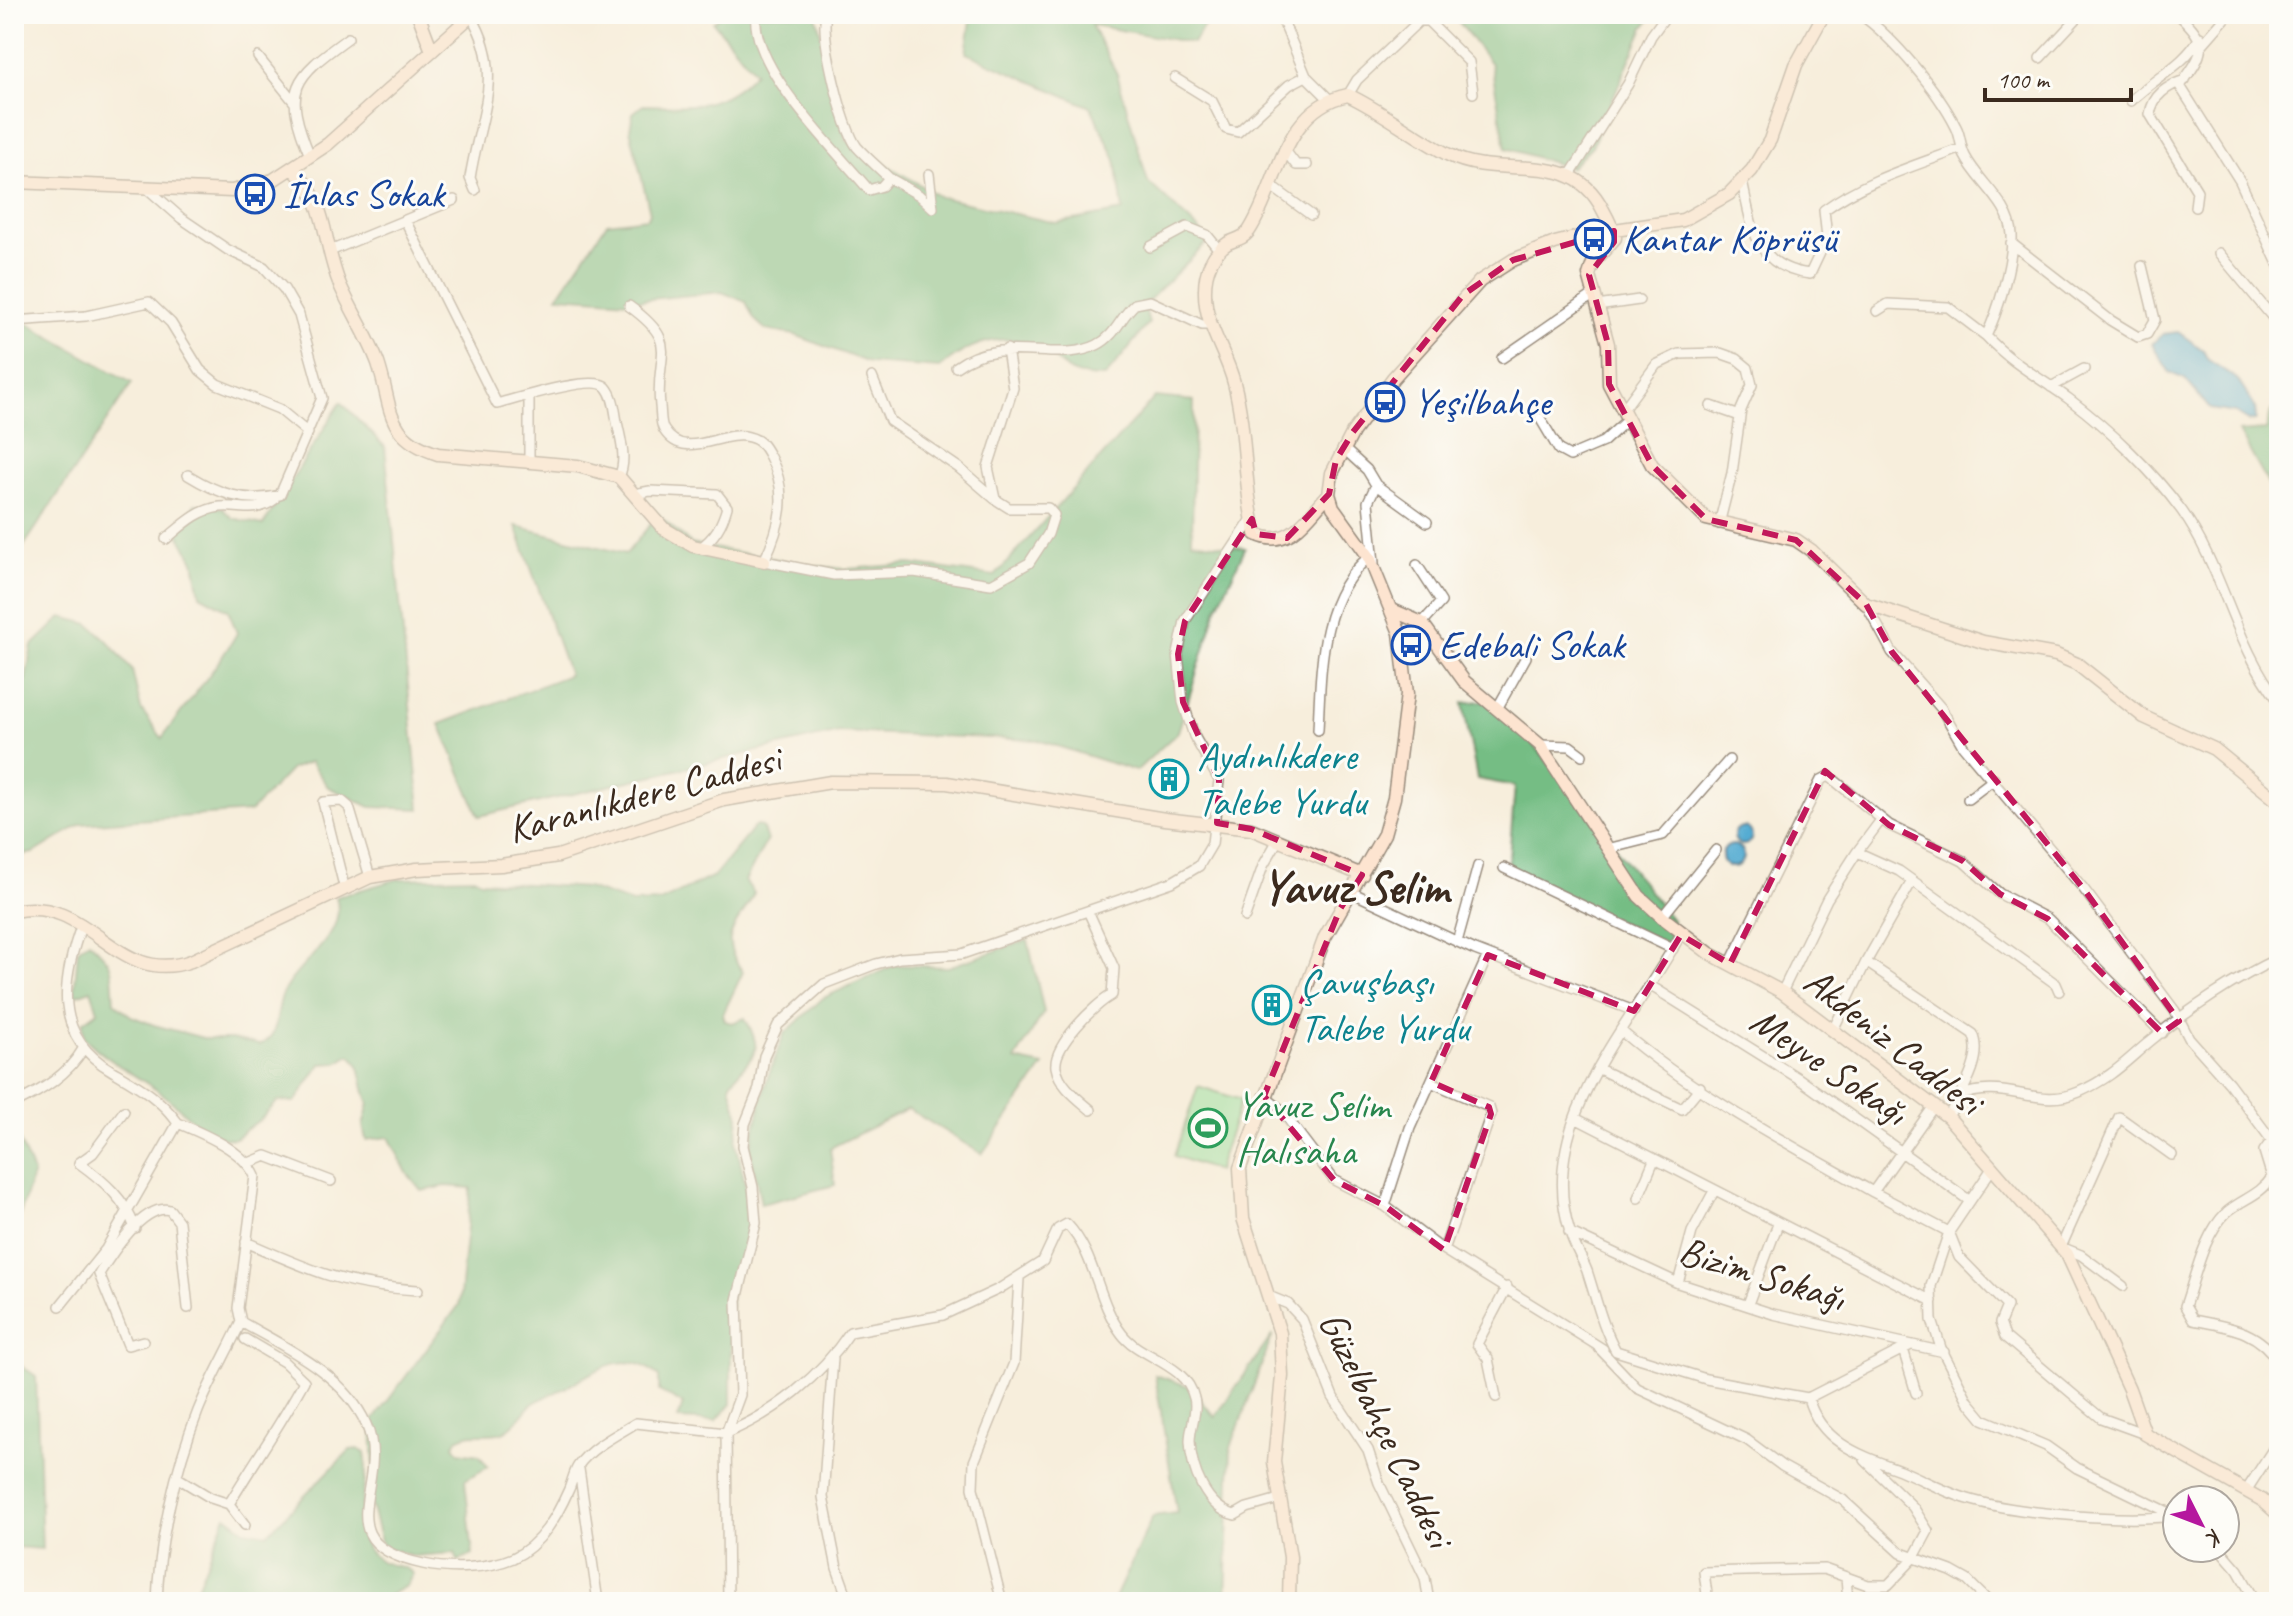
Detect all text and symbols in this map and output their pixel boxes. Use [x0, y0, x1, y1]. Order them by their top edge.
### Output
scale bar [1985, 52, 2131, 102]
text: 100 m [1997, 65, 2051, 95]
place label: İhlas Sokak [283, 169, 447, 219]
bus stop icon: İhlas Sokak [234, 173, 276, 215]
place label: Kantar Köprüsü [1622, 214, 1840, 264]
bus stop icon: Kantar Köprüsü [1573, 218, 1615, 260]
place label: Yeşilbahçe [1413, 377, 1553, 427]
bus stop icon: Yeşilbahçe [1364, 381, 1406, 423]
place label: Edebali Sokak [1439, 620, 1627, 670]
bus stop icon: Edebali Sokak [1390, 624, 1432, 666]
place label: Aydınlıkdere Talebe Yurdu [1197, 731, 1369, 827]
street label: Karanlıkdere Caddesi [502, 732, 790, 854]
building icon: Aydınlıkdere Talebe Yurdu [1148, 758, 1190, 800]
district label: Yavuz Selim [1262, 857, 1453, 917]
street label: Akdeniz Caddesi [1794, 956, 1995, 1129]
place label: Çavuşbaşı Talebe Yurdu [1300, 957, 1472, 1053]
building icon: Çavuşbaşı Talebe Yurdu [1251, 984, 1293, 1026]
street label: Meyve Sokağı [1741, 995, 1918, 1138]
place label: Yavuz Selim Halısaha [1236, 1080, 1393, 1176]
sports icon: Yavuz Selim Halısaha [1187, 1107, 1229, 1149]
street label: Bizim Sokağı [1673, 1225, 1852, 1323]
street label: Güzelbahçe Caddesi [1307, 1303, 1467, 1559]
north arrow [2161, 1484, 2241, 1564]
text: K [2198, 1523, 2229, 1554]

